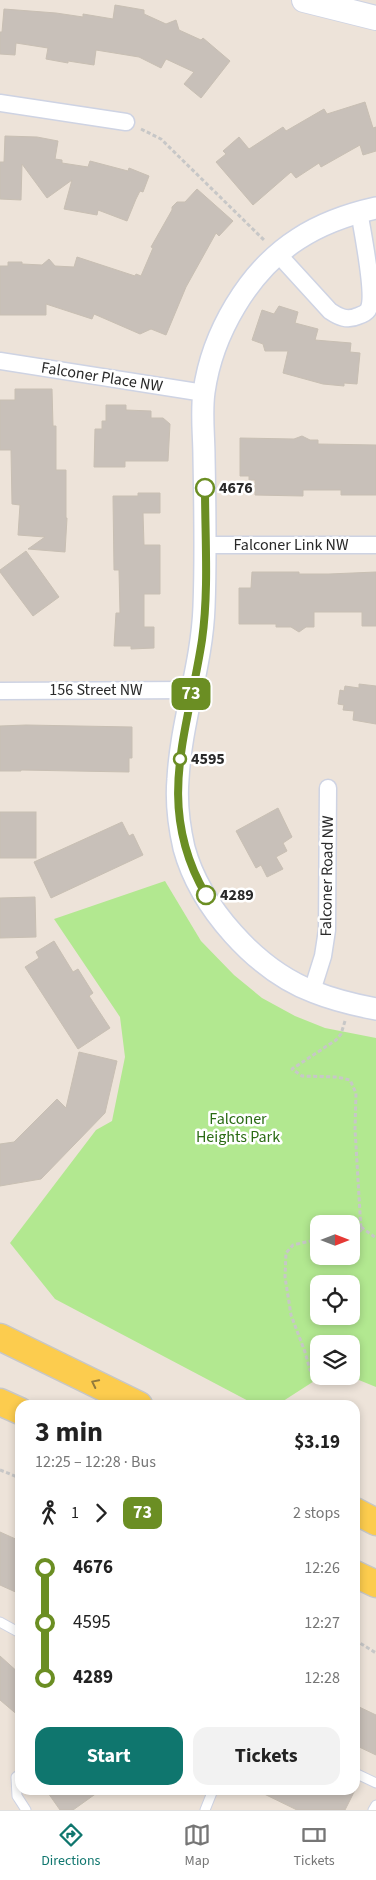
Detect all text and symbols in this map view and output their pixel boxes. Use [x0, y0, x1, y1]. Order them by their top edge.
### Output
street label: Falconer Place NW [40, 357, 165, 398]
place label: 4676 [219, 477, 253, 499]
marker: 4676 [195, 478, 215, 498]
street label: Falconer Link NW [233, 534, 349, 556]
line badge: 73 [168, 678, 214, 710]
street label: 156 Street NW [49, 679, 143, 701]
text: 73 [181, 681, 201, 706]
place label: 4595 [191, 748, 225, 770]
marker: 4595 [173, 752, 187, 766]
street label: Falconer Road NW [315, 815, 339, 937]
place label: 4289 [220, 884, 254, 906]
marker: 4289 [196, 885, 216, 905]
park label: Falconer Heights Park [196, 1108, 280, 1148]
north arrow [310, 1215, 360, 1265]
map controls [310, 1215, 360, 1385]
button: locate [310, 1275, 360, 1325]
button: layers [310, 1335, 360, 1385]
one-way arrow [91, 1379, 100, 1390]
text: 3 min [35, 1412, 103, 1452]
text: $3.19 [294, 1429, 340, 1456]
text: 12:25 – 12:28 · Bus [35, 1451, 156, 1473]
icon: walk [35, 1499, 63, 1527]
icon: forward [87, 1499, 115, 1527]
text: 73 [133, 1500, 152, 1525]
text: 1 [71, 1502, 79, 1524]
text: 2 stops [293, 1502, 340, 1524]
text: 4676 [73, 1554, 113, 1581]
text: 12:26 [304, 1557, 340, 1579]
text: 4595 [73, 1609, 111, 1636]
text: 12:27 [304, 1612, 340, 1634]
text: 4289 [73, 1664, 113, 1691]
text: 12:28 [304, 1667, 340, 1689]
button: Start [35, 1727, 183, 1785]
button: Tickets [193, 1727, 340, 1785]
tab: Directions [41, 1821, 100, 1871]
tab: Map [183, 1821, 211, 1871]
tab: Tickets [293, 1821, 335, 1871]

